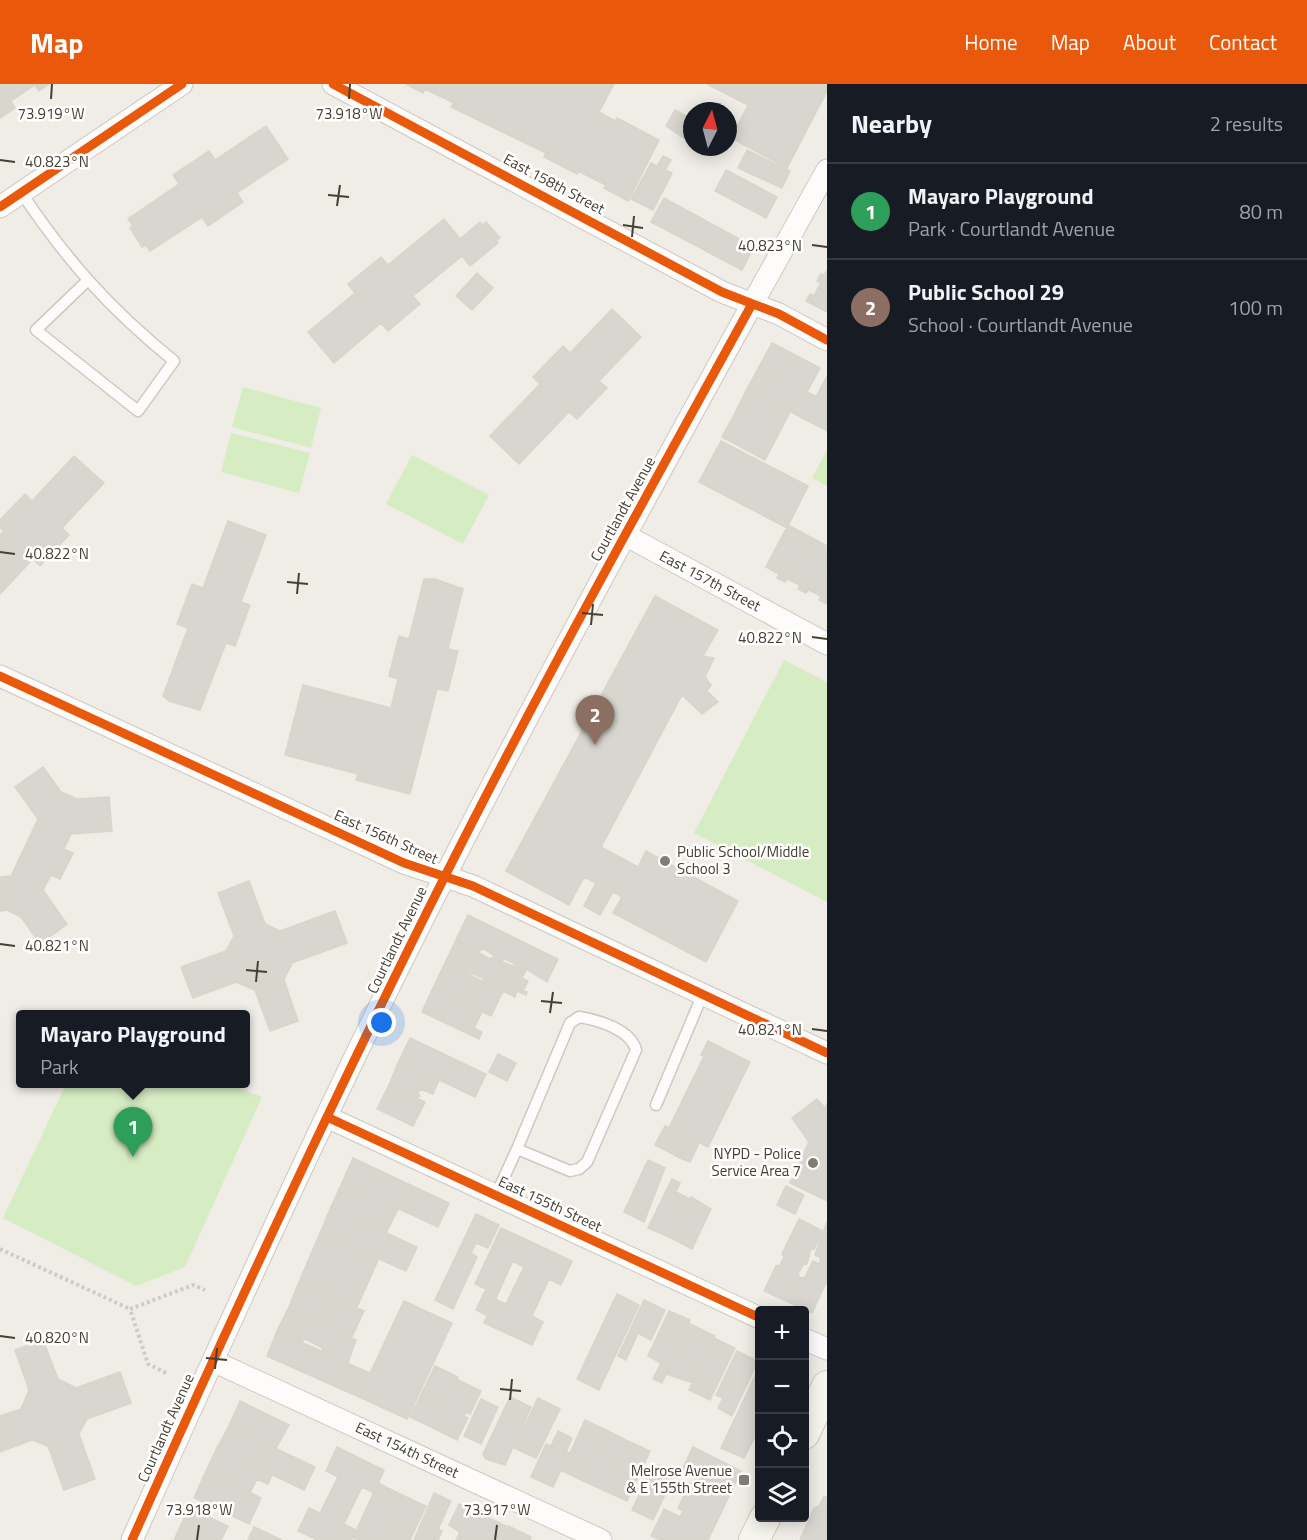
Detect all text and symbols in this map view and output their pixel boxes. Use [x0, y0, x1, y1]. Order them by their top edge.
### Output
text: Map [30, 21, 84, 64]
text: Home [964, 26, 1018, 58]
text: Map [1051, 26, 1090, 58]
text: About [1123, 26, 1176, 58]
text: Contact [1209, 26, 1277, 58]
text: 73.919°W [18, 102, 84, 125]
text: 73.918°W [316, 102, 382, 125]
north arrow [683, 102, 737, 156]
text: Nearby [851, 104, 932, 143]
text: 2 results [1210, 108, 1283, 139]
street label: East 158th Street [499, 147, 610, 220]
text: 40.823°N [25, 150, 89, 173]
text: Mayaro Playground [908, 179, 1094, 213]
text: 1 [865, 196, 876, 227]
text: 80 m [1239, 196, 1283, 227]
text: Park · Courtlandt Avenue [908, 213, 1115, 244]
text: 40.823°N [738, 234, 802, 257]
text: Public School 29 [908, 275, 1064, 309]
text: 2 [865, 292, 876, 323]
text: 100 m [1228, 292, 1283, 323]
text: School · Courtlandt Avenue [908, 309, 1133, 340]
street label: Courtlandt Avenue [584, 452, 661, 565]
text: 40.822°N [25, 542, 89, 565]
street label: East 157th Street [655, 544, 766, 617]
text: 40.822°N [738, 626, 802, 649]
pin: 2 [576, 696, 614, 745]
street label: East 156th Street [330, 803, 443, 870]
place label: Public School/Middle School 3 [677, 840, 809, 880]
marker: Public School/Middle School 3 [658, 854, 672, 868]
street label: Courtlandt Avenue [361, 882, 432, 997]
text: 40.821°N [25, 934, 89, 957]
your location [367, 1008, 396, 1037]
popup [16, 1010, 250, 1088]
text: Mayaro Playground [40, 1017, 226, 1051]
text: 40.821°N [738, 1018, 802, 1041]
text: Park [40, 1051, 78, 1082]
pin: 1 [114, 1108, 152, 1157]
place label: NYPD - Police Service Area 7 [712, 1142, 801, 1182]
marker: NYPD - Police Service Area 7 [806, 1156, 820, 1170]
street label: East 155th Street [495, 1169, 606, 1238]
map controls [755, 1306, 809, 1522]
button: + [755, 1306, 809, 1360]
text: 40.820°N [25, 1326, 89, 1349]
button: − [755, 1360, 809, 1414]
street label: Courtlandt Avenue [131, 1370, 200, 1486]
button: locate [755, 1414, 809, 1468]
street label: East 154th Street [352, 1415, 463, 1484]
place label: Melrose Avenue & E 155th Street [626, 1459, 733, 1499]
button: layers [755, 1468, 809, 1522]
marker: Melrose Avenue & E 155th Street [737, 1473, 751, 1487]
text: 73.918°W [166, 1498, 232, 1521]
text: 73.917°W [464, 1498, 530, 1521]

